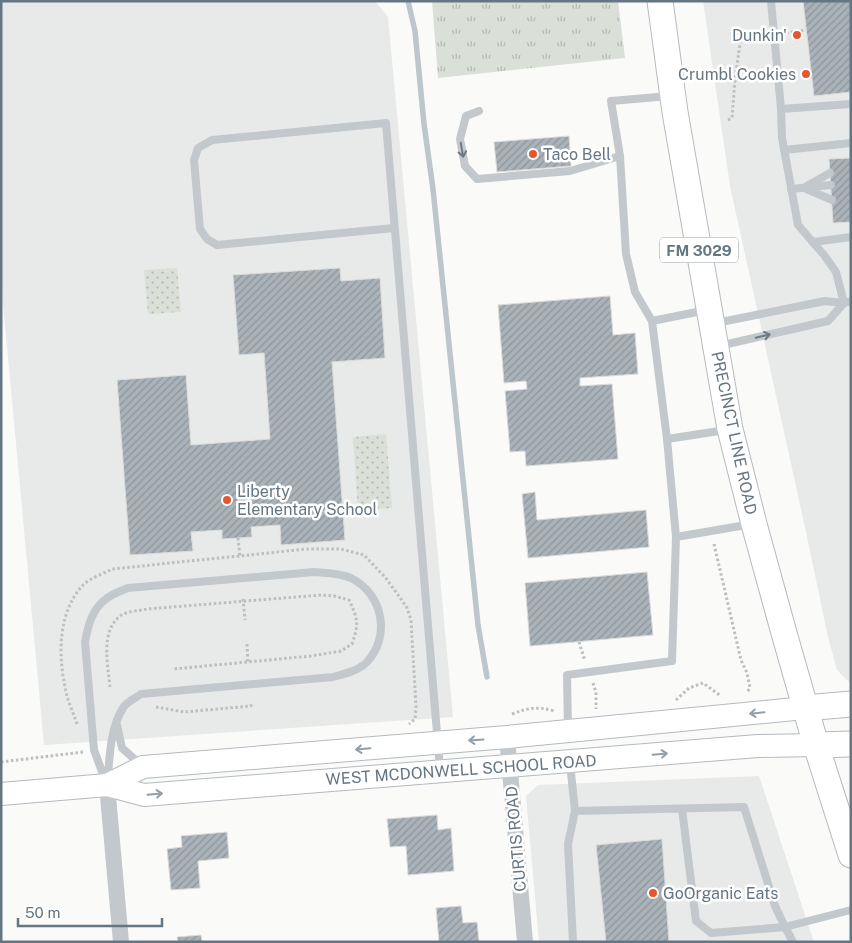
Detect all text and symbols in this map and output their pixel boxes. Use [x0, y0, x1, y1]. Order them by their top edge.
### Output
place label: Dunkin' [732, 26, 787, 45]
marker: Dunkin' [791, 29, 803, 41]
place label: Crumbl Cookies [678, 65, 796, 84]
marker: Crumbl Cookies [800, 68, 812, 80]
one-way arrow [458, 142, 468, 158]
place label: Taco Bell [543, 145, 611, 164]
marker: Taco Bell [527, 148, 539, 160]
road number: FM 3029 [660, 238, 738, 262]
one-way arrow [755, 331, 771, 340]
street label: PRECINCT LINE ROAD [707, 350, 761, 516]
place label: Liberty Elementary School [237, 482, 378, 519]
marker: Liberty Elementary School [221, 494, 233, 506]
one-way arrow [749, 708, 765, 718]
one-way arrow [468, 735, 484, 744]
one-way arrow [356, 744, 372, 753]
one-way arrow [652, 749, 668, 759]
street label: WEST MCDONWELL SCHOOL ROAD [325, 751, 597, 789]
street label: CURTIS ROAD [502, 785, 530, 893]
one-way arrow [146, 789, 162, 799]
place label: GoOrganic Eats [663, 884, 778, 903]
marker: GoOrganic Eats [647, 887, 659, 899]
scale bar [18, 896, 161, 928]
text: 50 m [25, 904, 60, 921]

